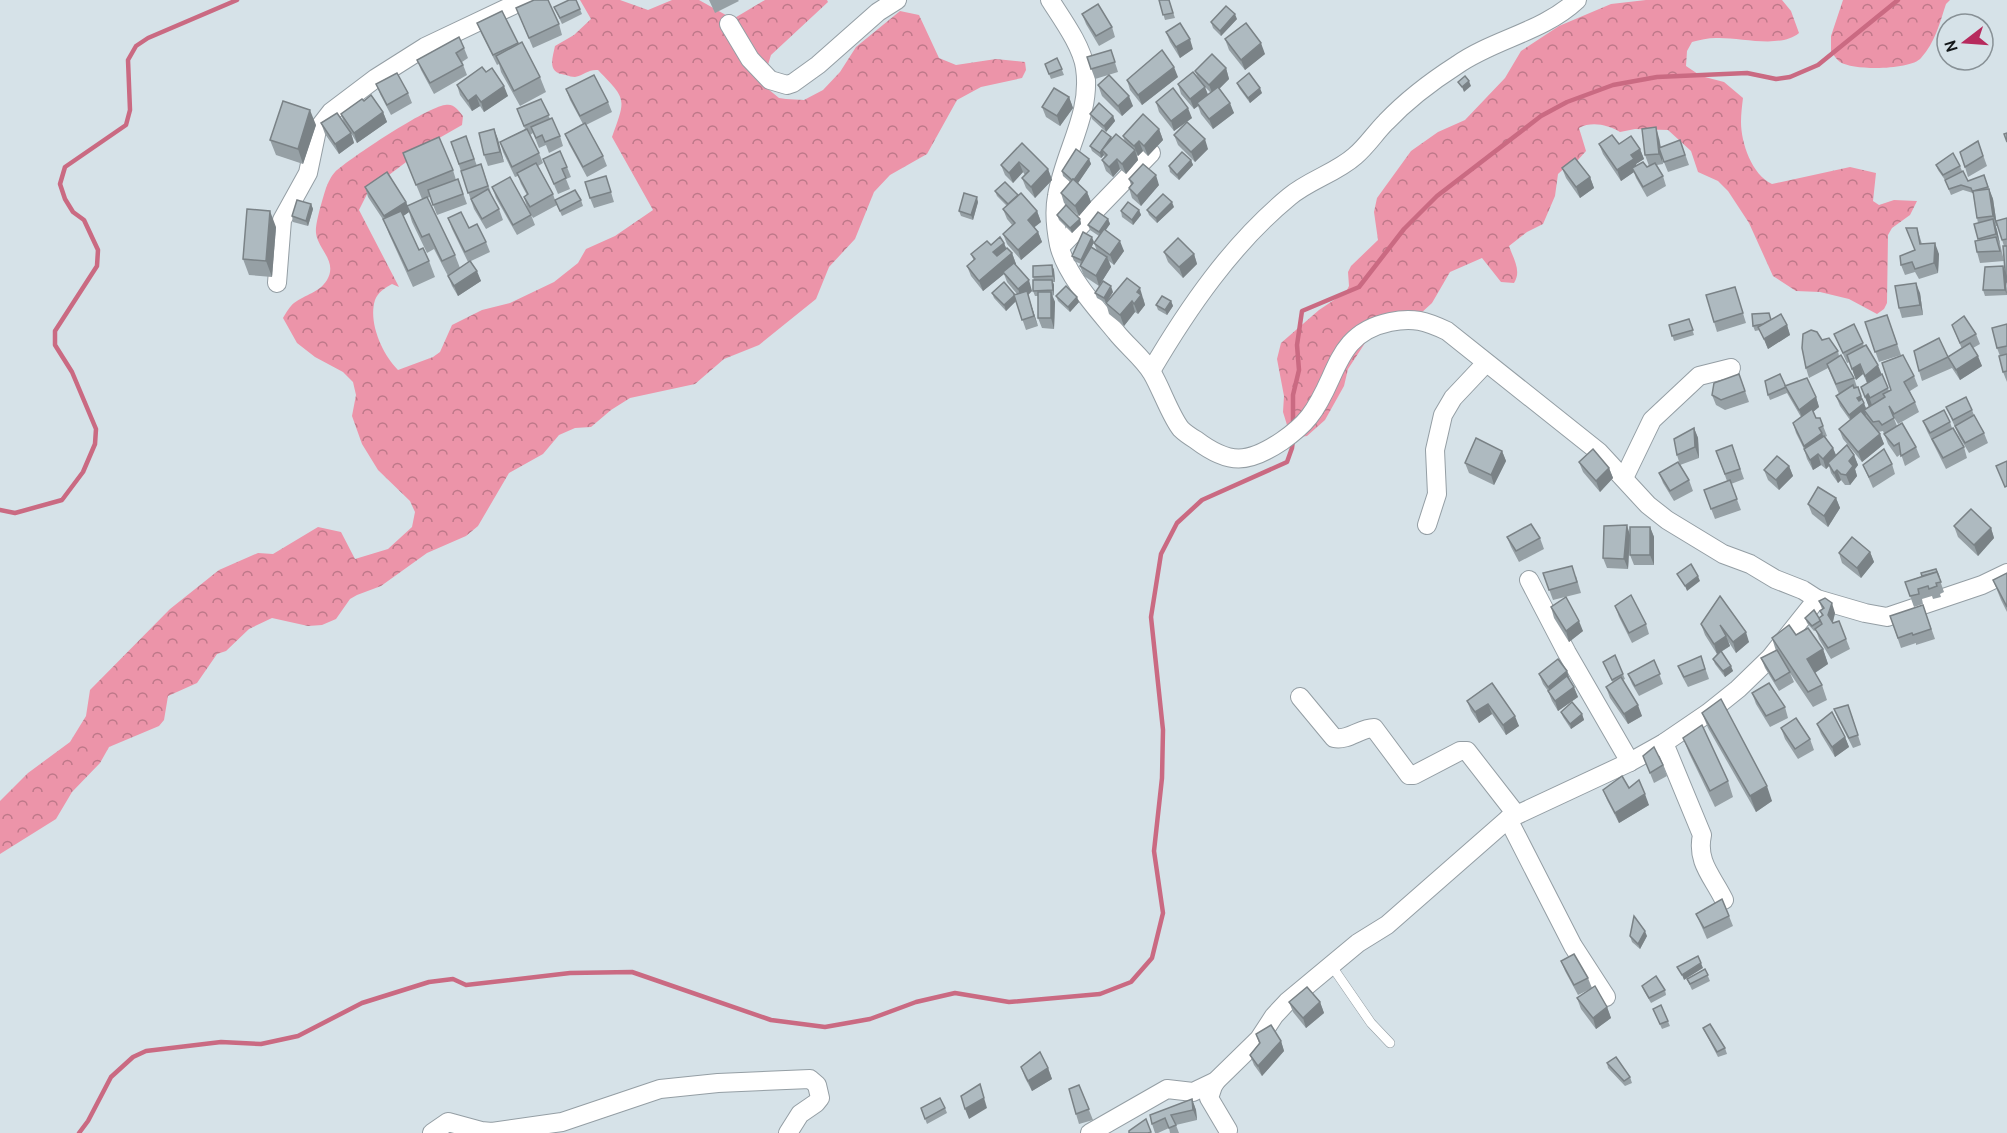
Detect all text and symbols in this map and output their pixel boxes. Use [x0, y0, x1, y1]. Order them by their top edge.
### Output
north arrow [1935, 12, 1995, 72]
text: N [1940, 38, 1962, 54]

